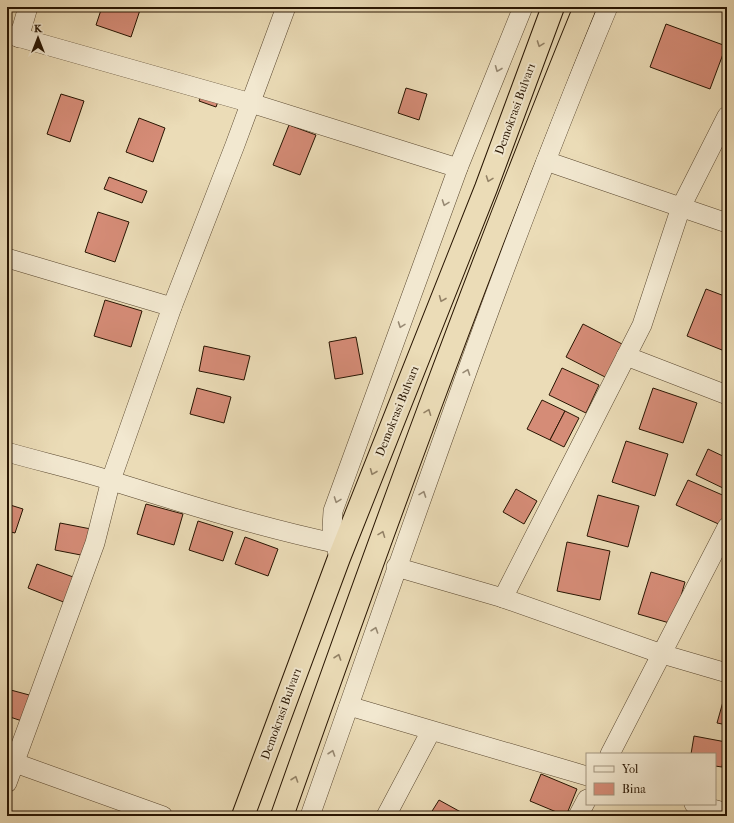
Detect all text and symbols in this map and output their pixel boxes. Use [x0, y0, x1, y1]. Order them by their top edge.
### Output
north arrow [18, 18, 58, 58]
text: K [34, 22, 43, 35]
one-way arrow [536, 40, 544, 47]
street label: Demokrasi Bulvarı [492, 61, 538, 157]
one-way arrow [494, 66, 502, 73]
one-way arrow [486, 175, 494, 182]
one-way arrow [442, 200, 450, 207]
one-way arrow [438, 296, 446, 303]
one-way arrow [397, 322, 405, 329]
street label: Demokrasi Bulvarı [372, 363, 422, 458]
one-way arrow [462, 368, 470, 375]
one-way arrow [423, 409, 431, 416]
one-way arrow [370, 469, 378, 476]
one-way arrow [418, 491, 426, 498]
one-way arrow [334, 497, 342, 504]
one-way arrow [378, 531, 386, 538]
one-way arrow [370, 627, 379, 634]
one-way arrow [334, 653, 342, 660]
street label: Demokrasi Bulvarı [258, 666, 304, 762]
one-way arrow [328, 749, 336, 756]
legend [586, 753, 716, 805]
text: Yol [621, 762, 639, 776]
one-way arrow [291, 776, 299, 783]
text: Bina [622, 782, 646, 796]

